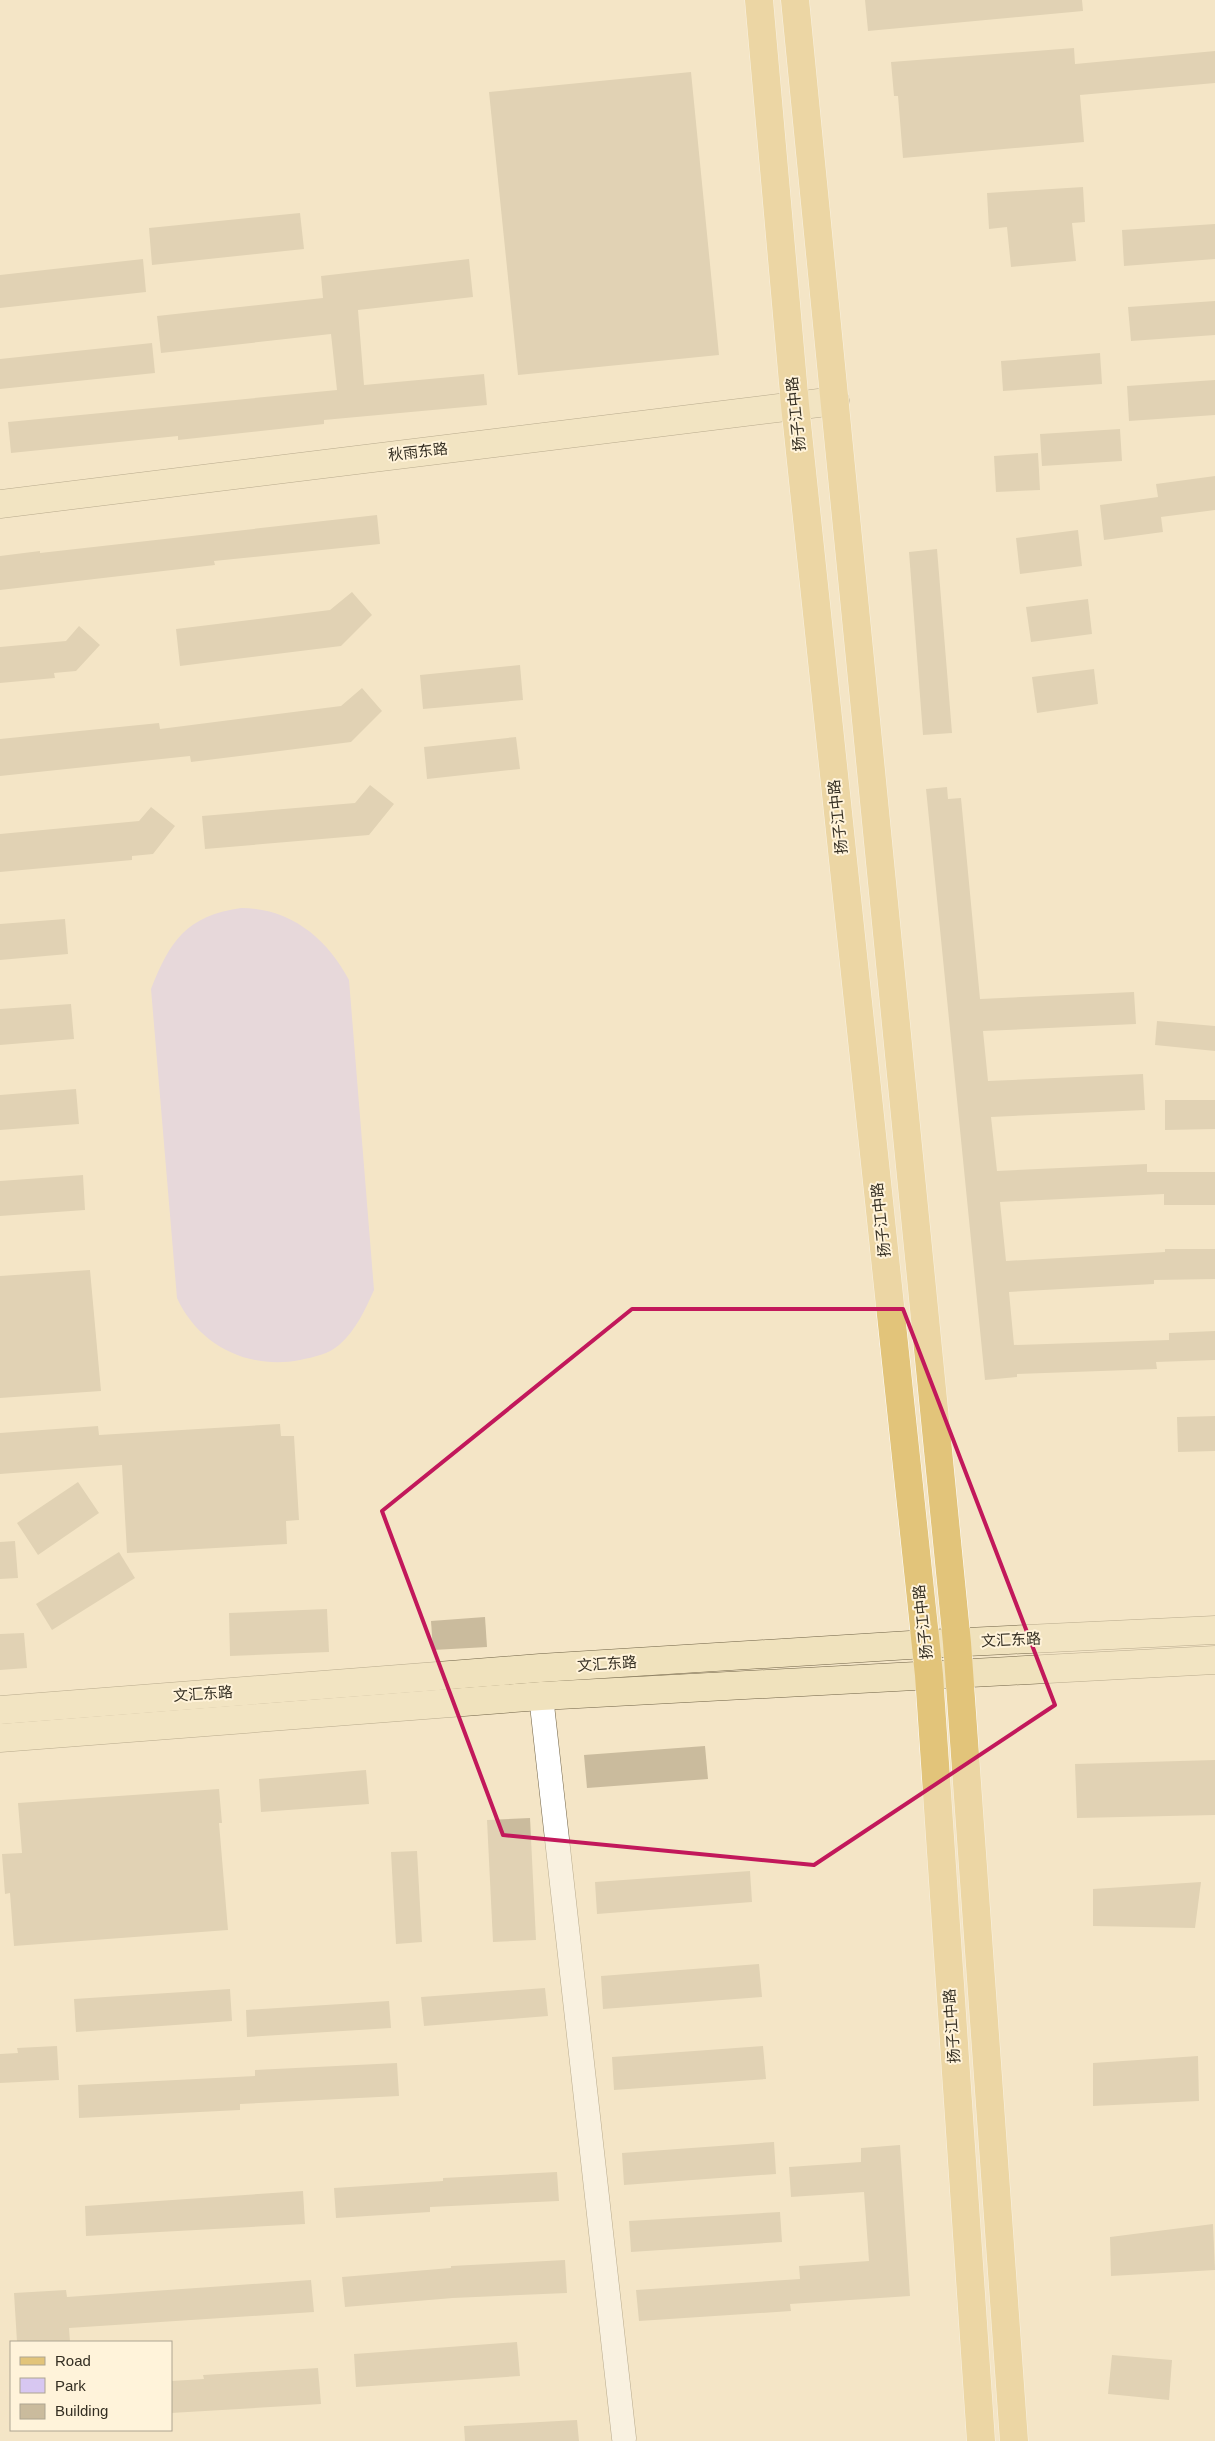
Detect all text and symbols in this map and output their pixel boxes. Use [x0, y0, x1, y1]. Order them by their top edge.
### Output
street label: 扬子江中路 [783, 376, 808, 452]
street label: 秋雨东路 [387, 439, 449, 464]
street label: 扬子江中路 [825, 779, 850, 855]
street label: 扬子江中路 [868, 1182, 893, 1258]
street label: 扬子江中路 [910, 1584, 935, 1660]
street label: 文汇东路 [981, 1629, 1041, 1650]
street label: 文汇东路 [576, 1653, 637, 1674]
street label: 文汇东路 [172, 1683, 233, 1704]
street label: 扬子江中路 [940, 1988, 963, 2064]
legend [10, 2341, 172, 2431]
text: Road [55, 2352, 91, 2369]
text: Park [55, 2377, 86, 2394]
text: Building [55, 2402, 108, 2419]

